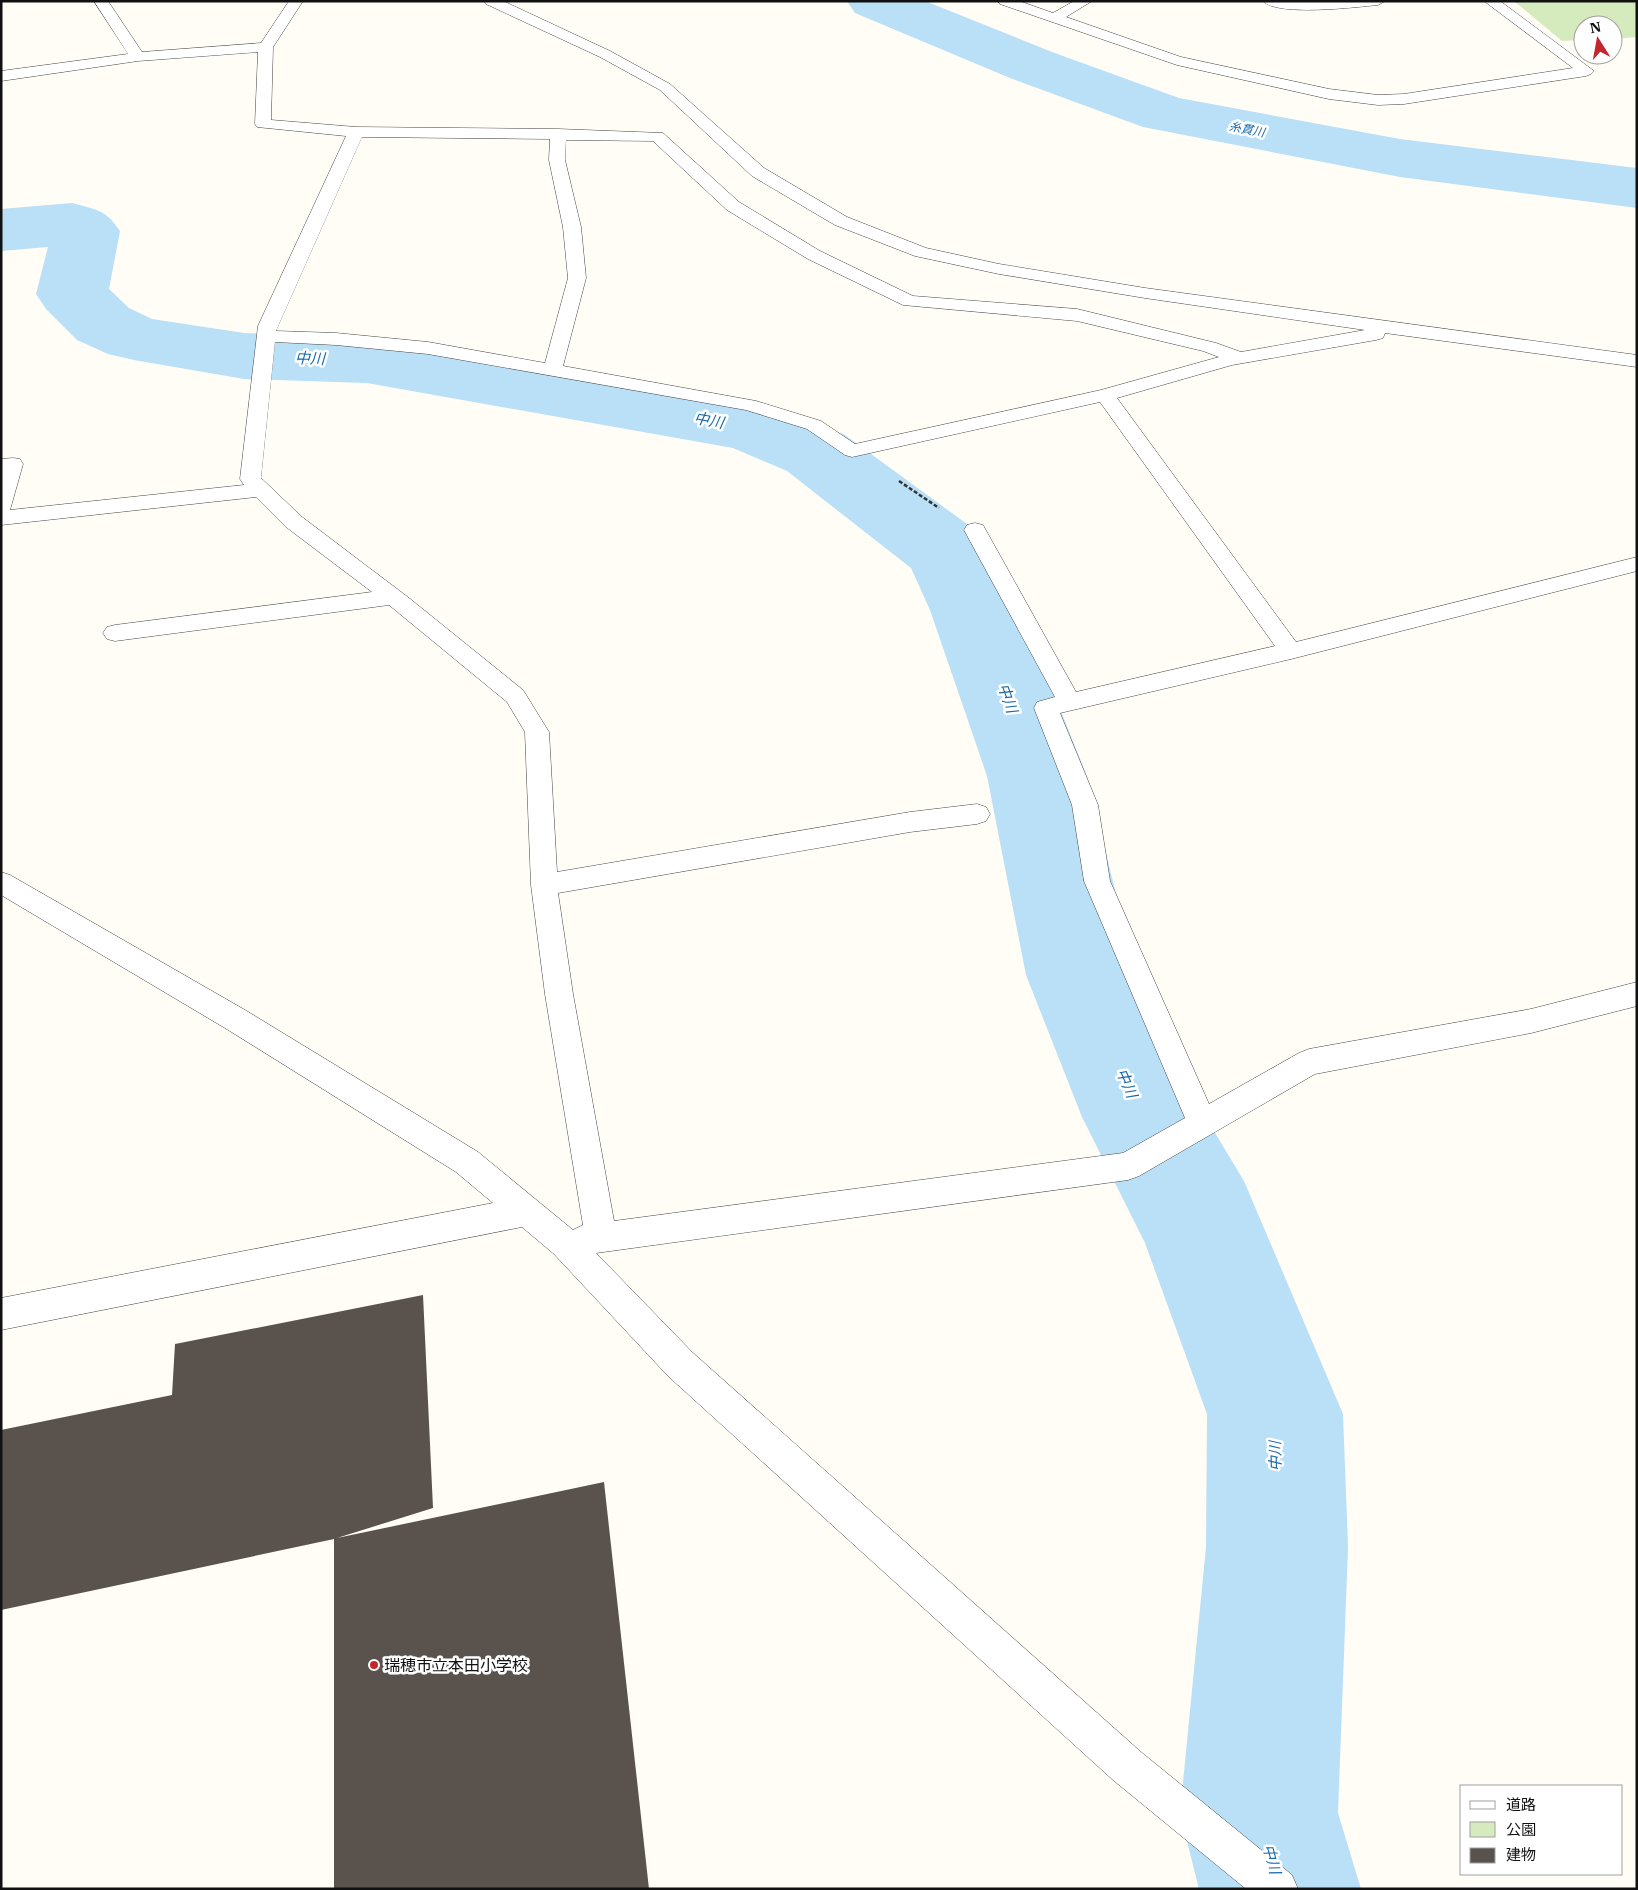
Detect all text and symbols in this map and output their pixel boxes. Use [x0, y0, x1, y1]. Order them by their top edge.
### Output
north arrow [1573, 15, 1623, 65]
text: N [1588, 17, 1603, 37]
water label: 糸貫川 [1228, 118, 1268, 140]
water label: 中川 [295, 348, 327, 368]
water label: 中川 [693, 408, 727, 432]
water label: 中川 [994, 681, 1023, 717]
water label: 中川 [1112, 1065, 1142, 1102]
water label: 中川 [1265, 1439, 1285, 1471]
place label: 瑞穂市立本田小学校 [384, 1655, 528, 1675]
marker: 瑞穂市立本田小学校 [368, 1659, 380, 1671]
legend [1460, 1785, 1623, 1875]
text: 道路 [1506, 1795, 1536, 1814]
text: 公園 [1506, 1820, 1536, 1839]
water label: 中川 [1259, 1842, 1286, 1878]
text: 建物 [1506, 1845, 1536, 1864]

